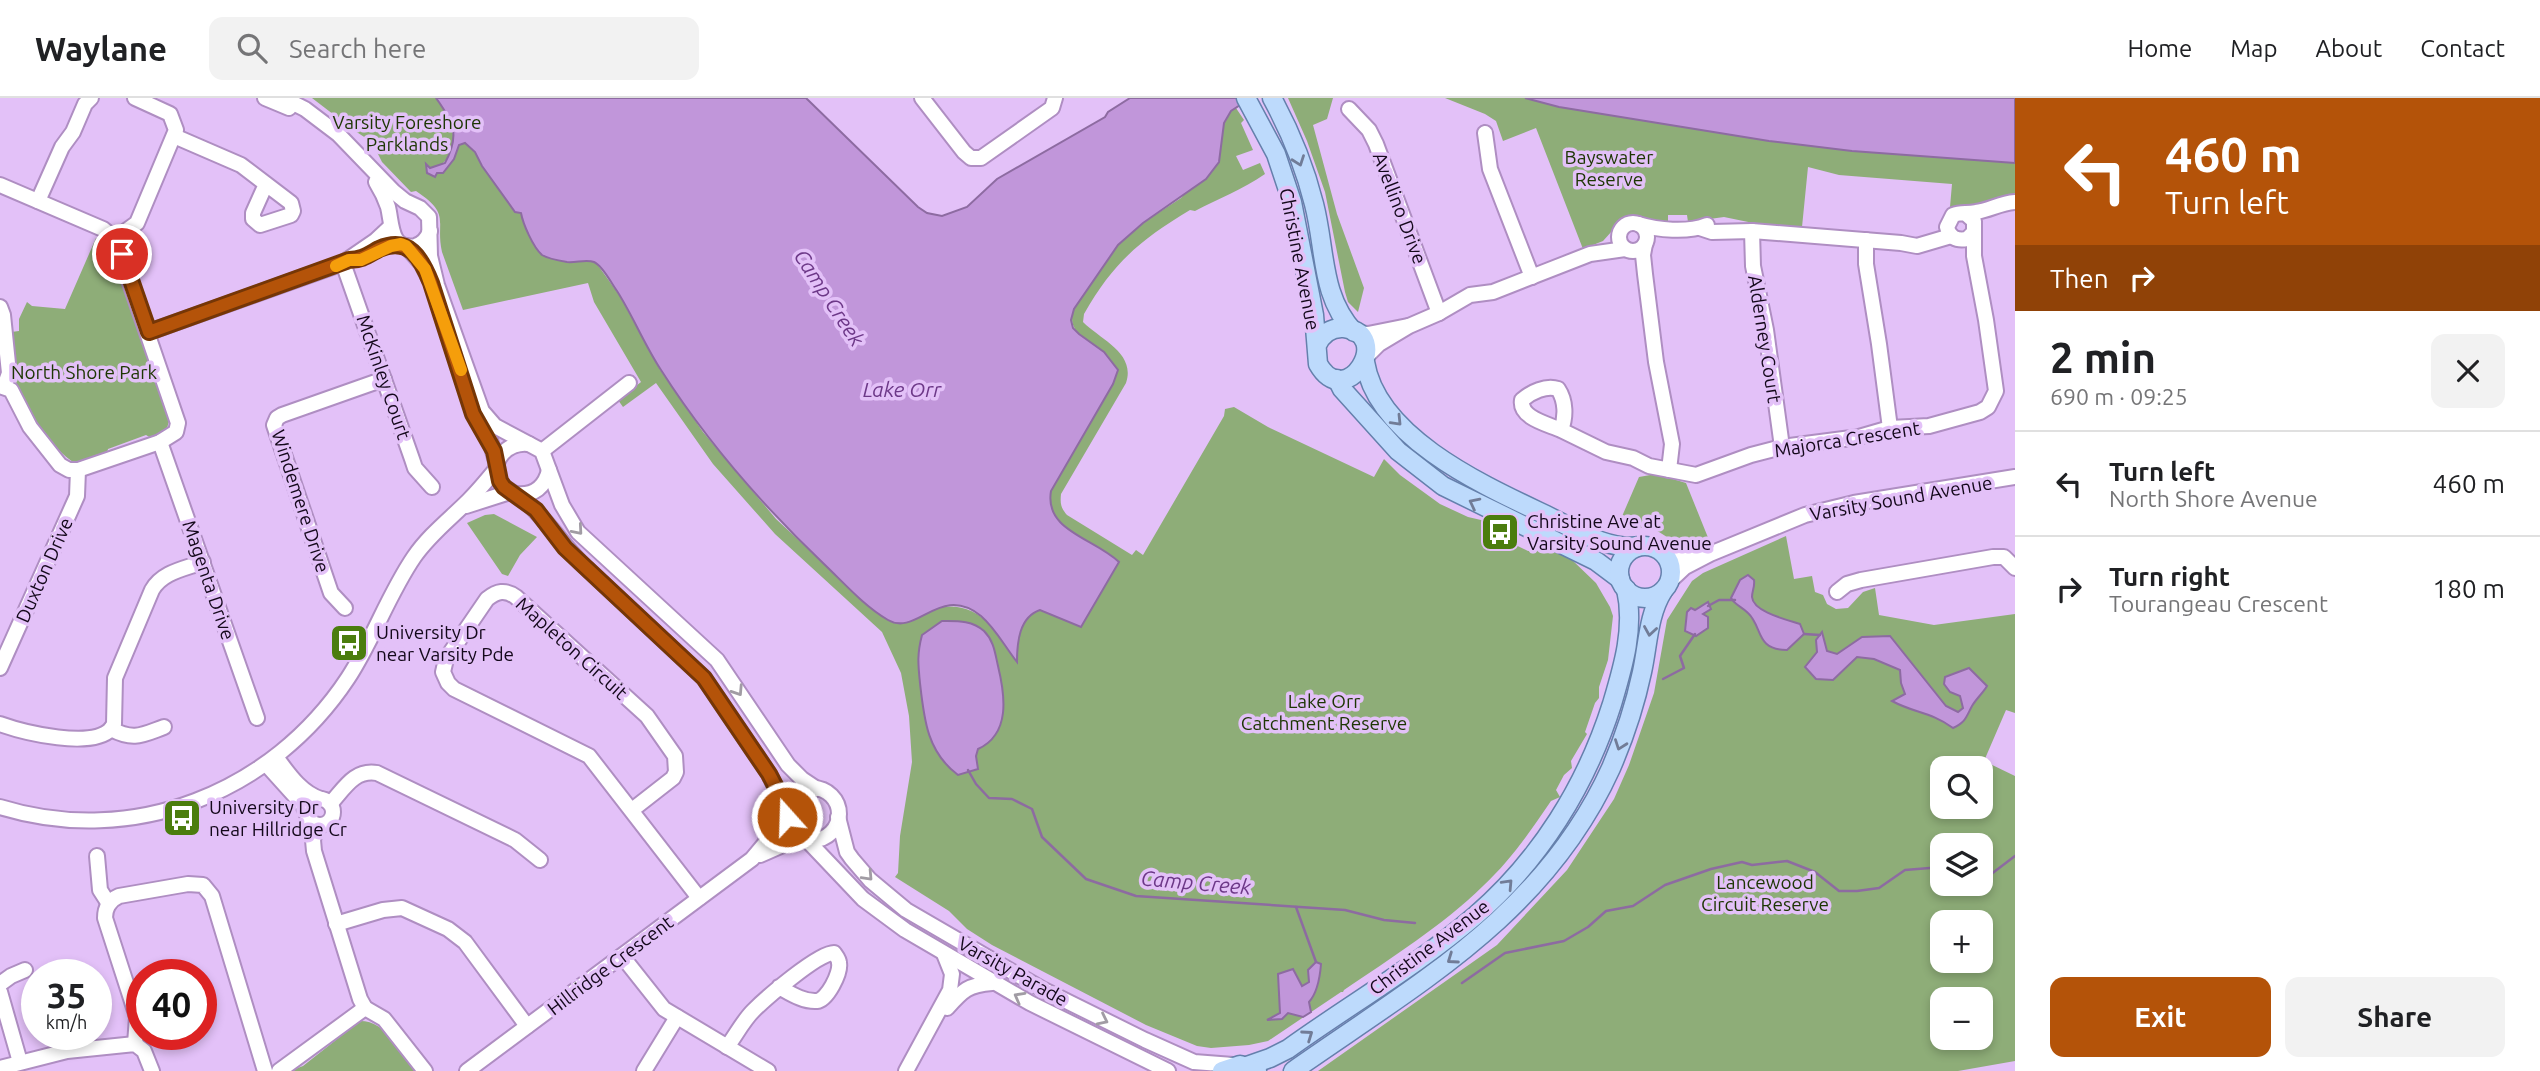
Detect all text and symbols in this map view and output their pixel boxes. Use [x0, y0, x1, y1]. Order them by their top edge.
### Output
search box [209, 17, 699, 80]
icon: search [233, 29, 271, 67]
text: Waylane [35, 30, 167, 67]
text: Search here [289, 34, 426, 63]
text: Home [2127, 35, 2192, 62]
text: Map [2230, 35, 2277, 62]
text: About [2315, 35, 2382, 62]
text: Contact [2420, 35, 2505, 62]
park label: Varsity Foreshore Parklands [332, 111, 482, 155]
icon: left [2050, 126, 2141, 217]
text: 460 m [2165, 126, 2302, 181]
park label: Bayswater Reserve [1565, 146, 1653, 190]
street label: Avellino Drive [1369, 149, 1431, 267]
one-way arrow [1291, 154, 1305, 166]
text: Turn left [2165, 184, 2289, 220]
street label: Christine Avenue [1275, 186, 1325, 332]
pin [92, 224, 152, 284]
icon: arrive [103, 235, 141, 273]
water label: Camp Creek [790, 245, 870, 351]
icon: right [2123, 259, 2161, 297]
text: Then [2050, 264, 2109, 293]
street label: Alderney Court [1744, 273, 1786, 405]
street label: McKinley Court [352, 312, 416, 443]
text: 2 min [2050, 334, 2156, 381]
button: close [2431, 334, 2505, 408]
park label: North Shore Park [11, 361, 158, 383]
water label: Lake Orr [863, 377, 942, 401]
text: 690 m · 09:25 [2050, 384, 2188, 409]
one-way arrow [1389, 412, 1402, 425]
street label: Majorca Crescent [1773, 417, 1922, 461]
street label: Windemere Drive [268, 427, 334, 575]
text: Turn left [2109, 457, 2215, 486]
icon: left [2050, 465, 2088, 503]
text: 460 m [2433, 469, 2505, 498]
street label: Varsity Sound Avenue [1808, 471, 1994, 525]
text: North Shore Avenue [2109, 486, 2318, 511]
one-way arrow [1469, 497, 1481, 511]
place label: Christine Ave at Varsity Sound Avenue [1527, 510, 1712, 554]
bus stop icon: Christine Ave at Varsity Sound Avenue [1479, 511, 1521, 553]
street label: Duxton Drive [11, 514, 77, 626]
street label: Magenta Drive [178, 517, 240, 643]
one-way arrow [570, 522, 582, 535]
text: Turn right [2109, 562, 2230, 591]
icon: right [2050, 570, 2088, 608]
text: 180 m [2433, 574, 2505, 603]
text: Tourangeau Crescent [2109, 591, 2328, 616]
street label: Mapleton Circuit [512, 592, 632, 704]
place label: University Dr near Varsity Pde [376, 621, 514, 665]
bus stop icon: University Dr near Varsity Pde [328, 622, 370, 664]
one-way arrow [1643, 625, 1658, 637]
one-way arrow [730, 683, 742, 696]
park label: Lake Orr Catchment Reserve [1241, 690, 1407, 734]
one-way arrow [1614, 739, 1628, 751]
map controls [1930, 756, 1993, 1050]
button: search [1930, 756, 1993, 819]
position arrow [750, 780, 824, 854]
place label: University Dr near Hillridge Cr [209, 796, 347, 840]
bus stop icon: University Dr near Hillridge Cr [161, 797, 203, 839]
button: layers [1930, 833, 1993, 896]
water label: Camp Creek [1140, 865, 1252, 899]
one-way arrow [859, 868, 872, 881]
park label: Lancewood Circuit Reserve [1701, 871, 1829, 915]
one-way arrow [1500, 879, 1513, 892]
street label: Christine Avenue [1365, 895, 1493, 999]
street label: Hillridge Crescent [543, 910, 678, 1019]
button: + [1930, 910, 1993, 973]
street label: Varsity Parade [954, 932, 1072, 1010]
one-way arrow [1447, 951, 1459, 964]
speed limit sign: 40 [126, 959, 217, 1050]
text: 35 [47, 975, 86, 1015]
button: Exit [2050, 977, 2271, 1057]
button: Share [2285, 977, 2505, 1057]
button: − [1930, 987, 1993, 1050]
one-way arrow [1013, 992, 1026, 1005]
one-way arrow [1096, 1011, 1108, 1025]
text: km/h [46, 1012, 87, 1032]
one-way arrow [1300, 1030, 1313, 1043]

